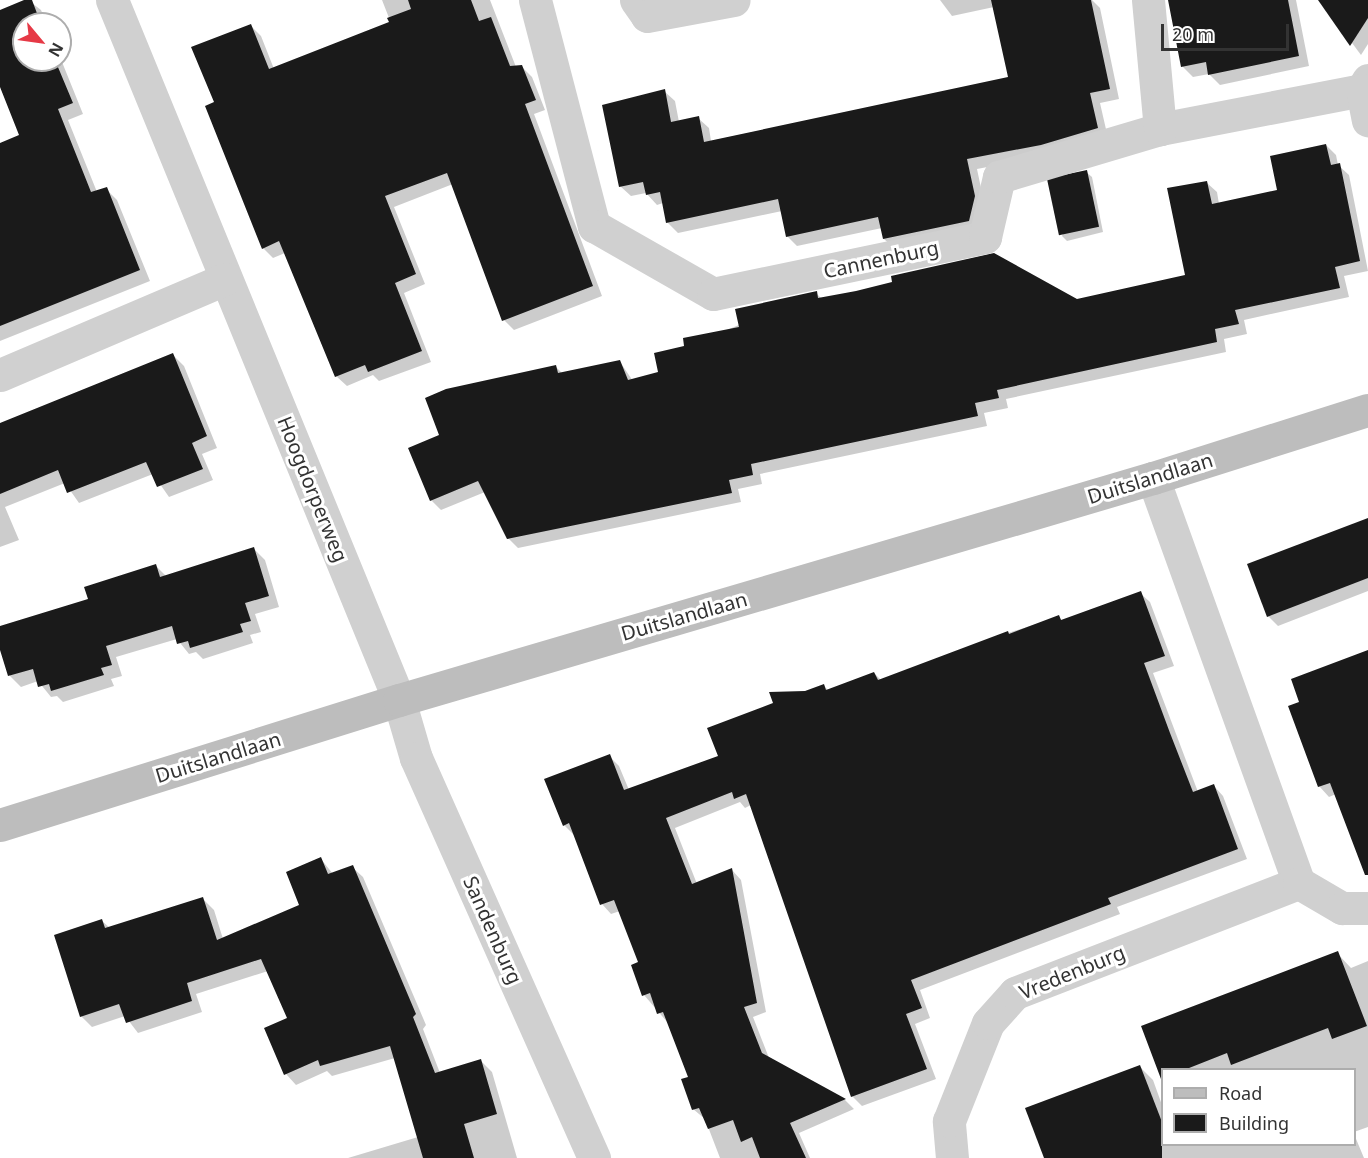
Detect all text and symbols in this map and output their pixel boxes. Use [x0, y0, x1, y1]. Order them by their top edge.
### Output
north arrow [12, 12, 72, 72]
scale bar [1164, 12, 1292, 50]
text: 20 m [1172, 22, 1214, 46]
text: N [43, 39, 69, 61]
street label: Cannenburg [821, 235, 941, 283]
street label: Hoogdorperweg [273, 413, 353, 565]
street label: Duitslandlaan [1084, 448, 1216, 508]
street label: Duitslandlaan [618, 587, 750, 645]
street label: Duitslandlaan [152, 727, 284, 787]
street label: Sandenburg [459, 872, 527, 988]
street label: Vredenburg [1016, 940, 1128, 1004]
legend [1161, 1068, 1356, 1146]
text: Road [1219, 1081, 1262, 1105]
text: Building [1219, 1111, 1289, 1135]

